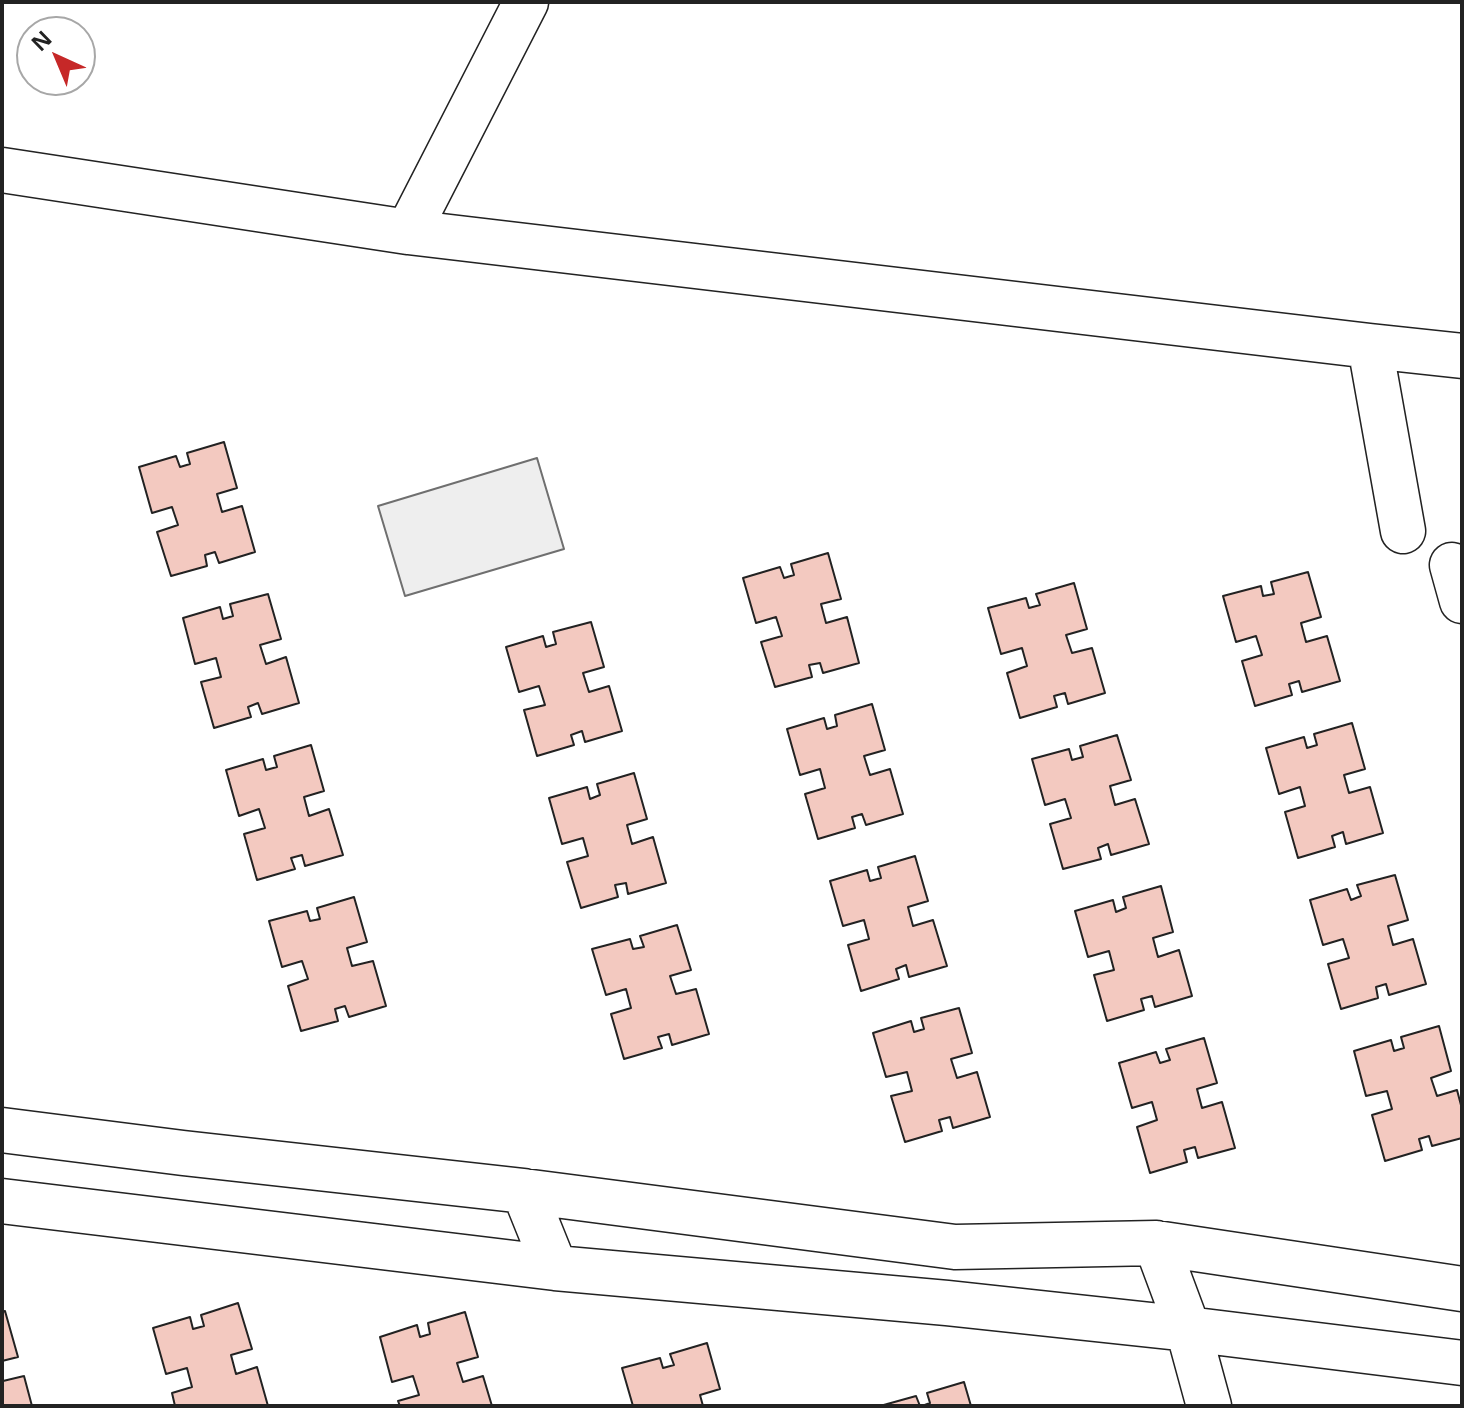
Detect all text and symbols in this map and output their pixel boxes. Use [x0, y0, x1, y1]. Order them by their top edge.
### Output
north arrow [16, 16, 96, 96]
text: N [24, 23, 58, 57]

